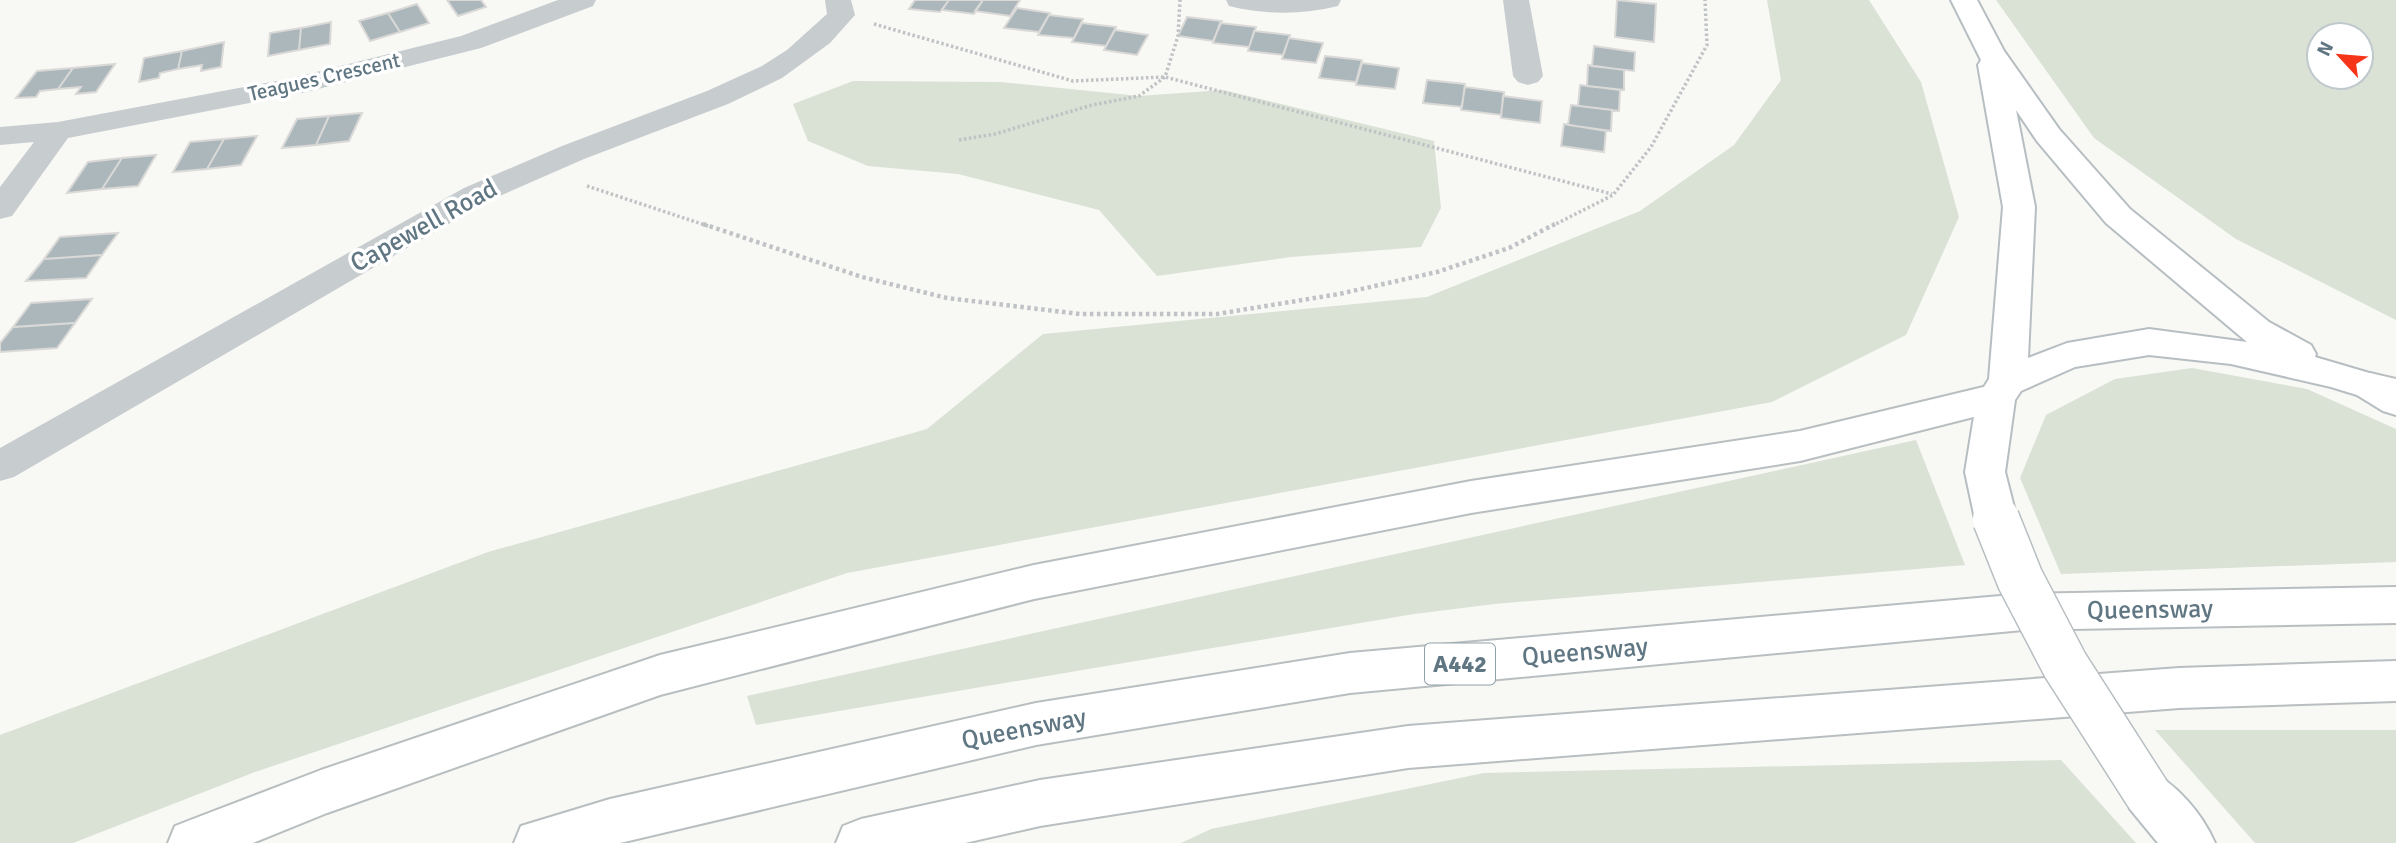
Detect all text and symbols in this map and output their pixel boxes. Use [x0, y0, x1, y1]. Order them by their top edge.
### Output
north arrow [2305, 21, 2375, 91]
text: N [2312, 38, 2339, 60]
street label: Teagues Crescent [245, 47, 403, 107]
street label: Capewell Road [345, 172, 503, 280]
street label: Queensway [2087, 593, 2213, 627]
street label: Queensway [1521, 631, 1649, 673]
road number: A442 [1425, 644, 1495, 684]
street label: Queensway [959, 701, 1089, 757]

